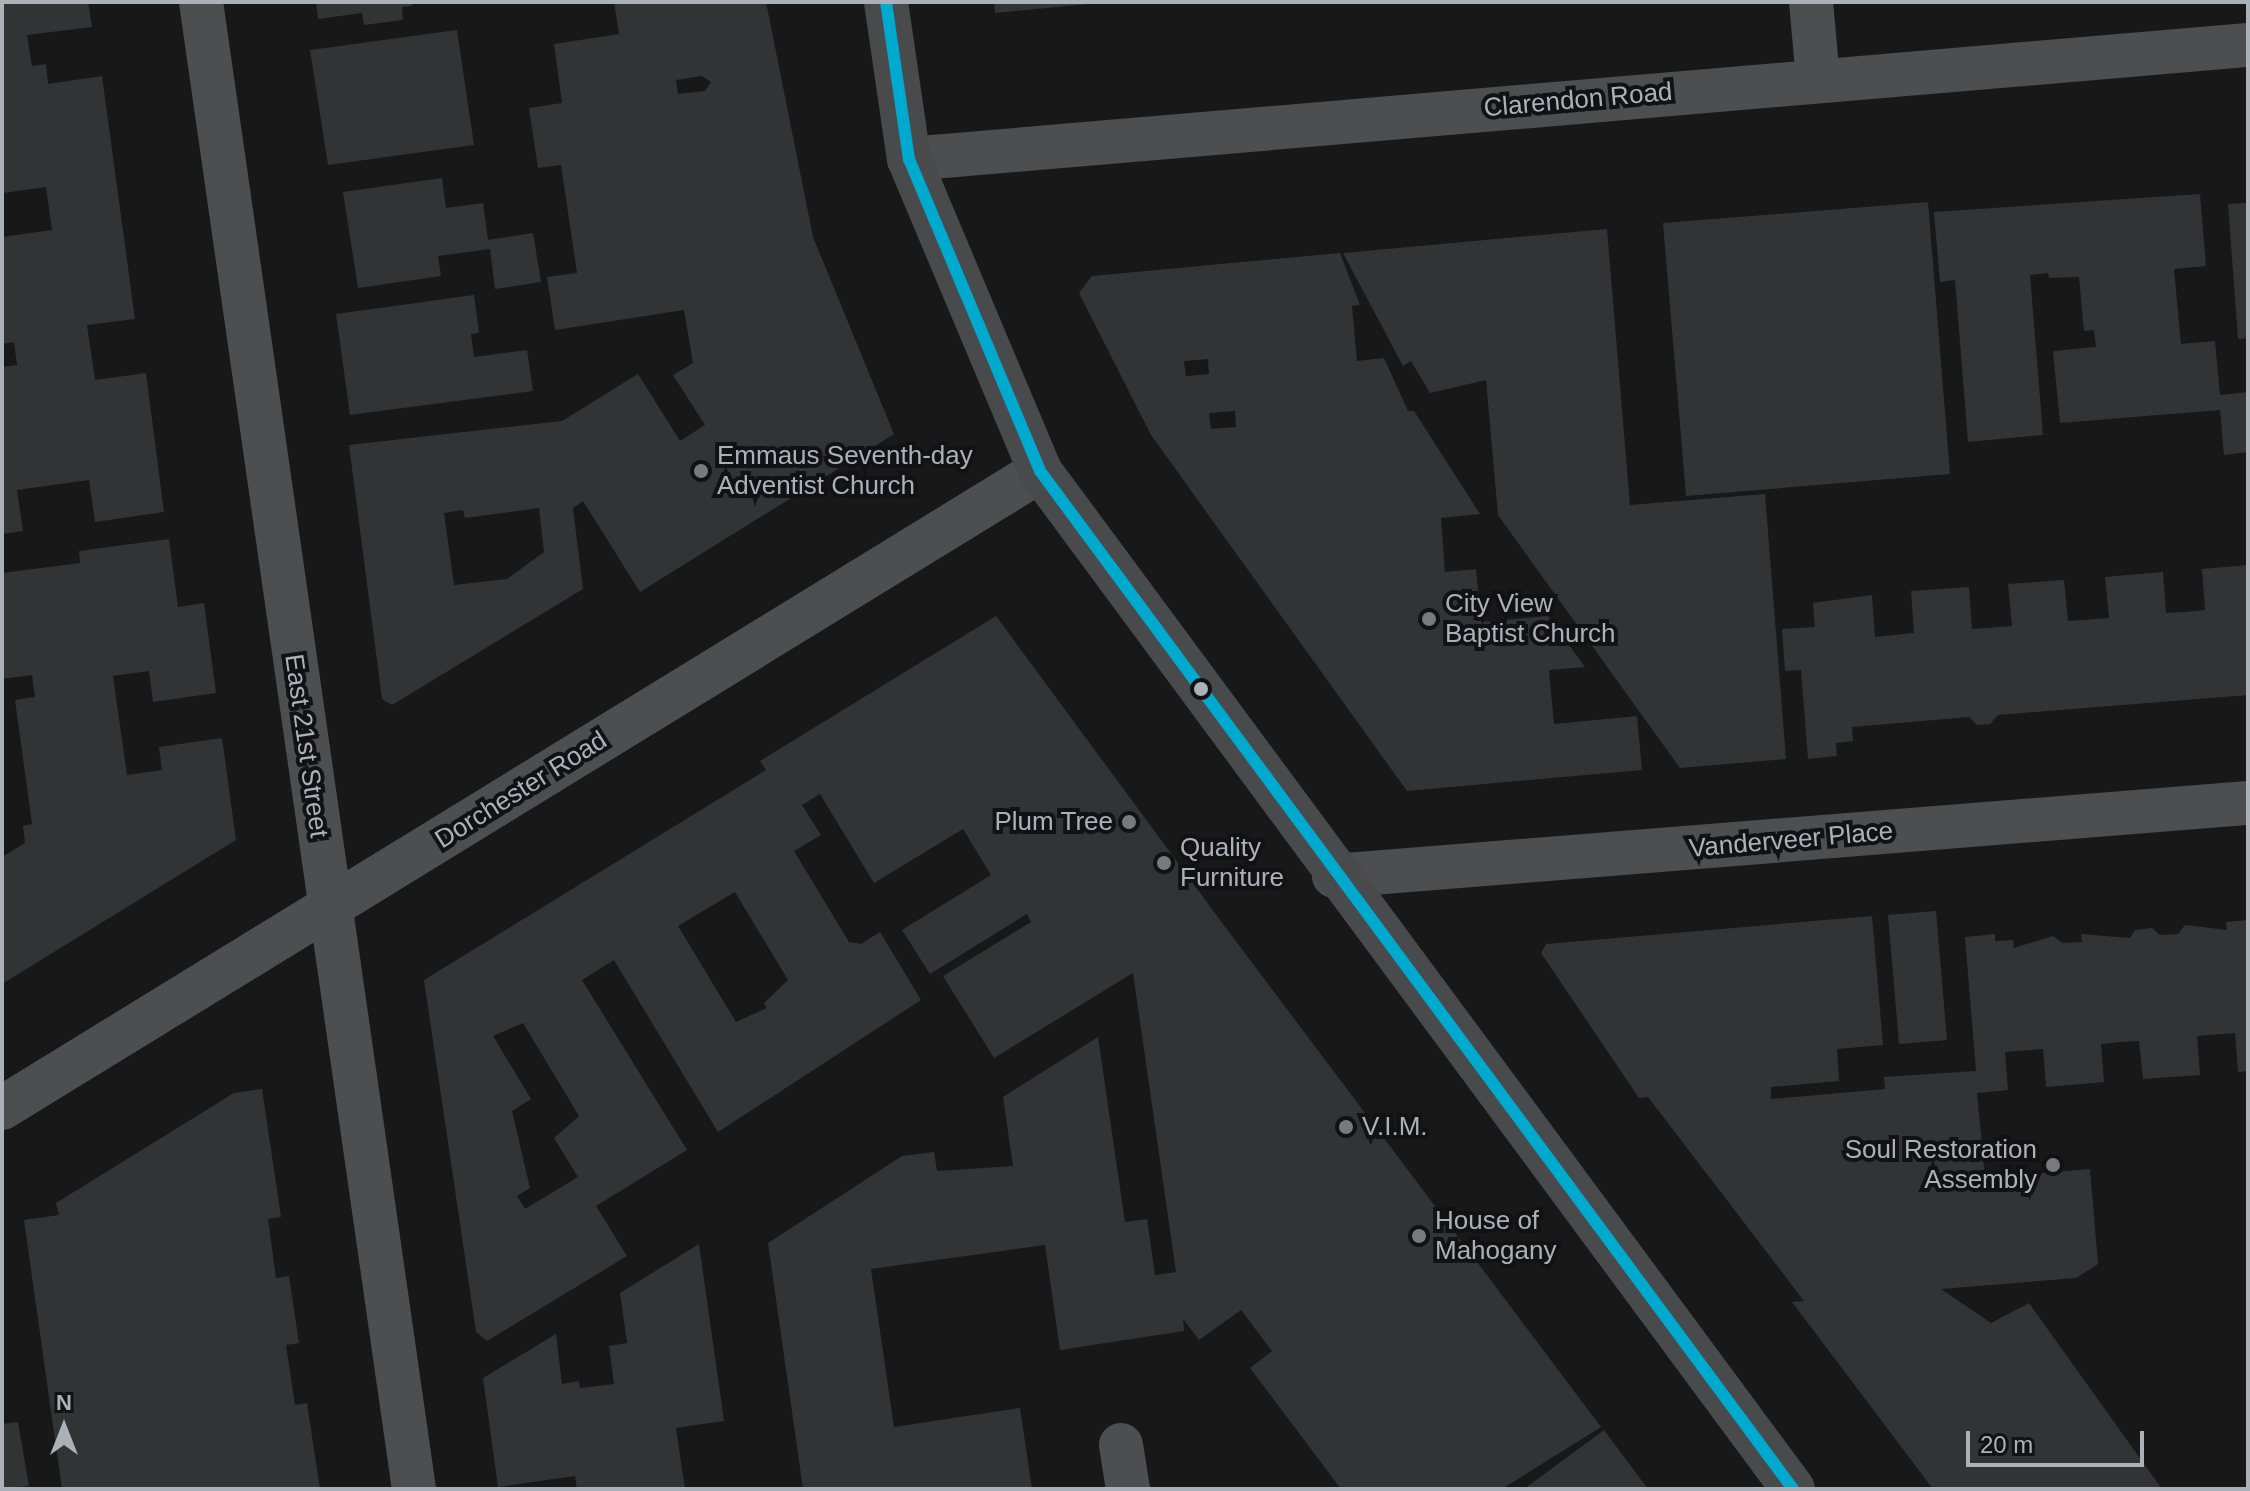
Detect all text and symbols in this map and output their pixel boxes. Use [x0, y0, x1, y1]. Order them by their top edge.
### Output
street label: Clarendon Road [1482, 76, 1674, 124]
place label: Emmaus Seventh-day Adventist Church [717, 440, 973, 502]
marker: Emmaus Seventh-day Adventist Church [692, 462, 710, 480]
place label: City View Baptist Church [1445, 588, 1616, 650]
marker: City View Baptist Church [1420, 610, 1438, 628]
street label: East 21st Street [278, 652, 334, 840]
unlabelled marker [1193, 681, 1209, 697]
street label: Dorchester Road [429, 725, 613, 855]
place label: Plum Tree [994, 806, 1113, 838]
marker: Plum Tree [1120, 813, 1138, 831]
street label: Vanderveer Place [1688, 816, 1894, 864]
place label: Quality Furniture [1180, 832, 1284, 894]
marker: Quality Furniture [1155, 854, 1173, 872]
place label: V.I.M. [1362, 1111, 1428, 1143]
marker: V.I.M. [1337, 1118, 1355, 1136]
place label: Soul Restoration Assembly [1845, 1134, 2037, 1196]
marker: Soul Restoration Assembly [2044, 1156, 2062, 1174]
place label: House of Mahogany [1435, 1205, 1556, 1266]
marker: House of Mahogany [1410, 1227, 1428, 1245]
north arrow [24, 1387, 104, 1467]
text: N [56, 1390, 72, 1415]
scale bar [1970, 1415, 2148, 1465]
text: 20 m [1980, 1431, 2033, 1458]

